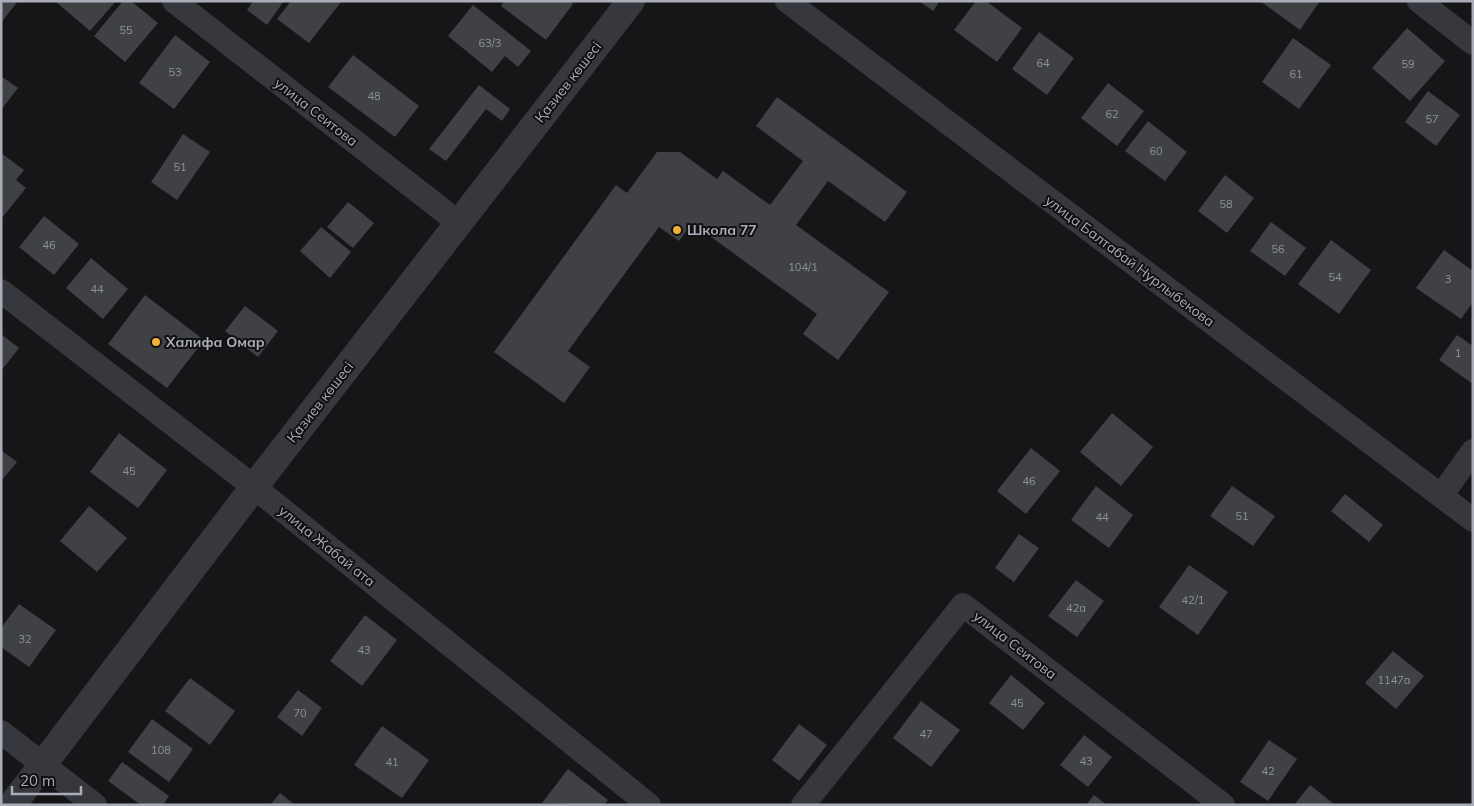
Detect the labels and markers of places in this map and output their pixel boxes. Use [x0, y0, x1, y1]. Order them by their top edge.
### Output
place label: Школа 77 [687, 221, 757, 239]
marker: Школа 77 [671, 224, 683, 236]
place label: Халифа Омар [165, 333, 265, 351]
marker: Халифа Омар [150, 336, 162, 348]

